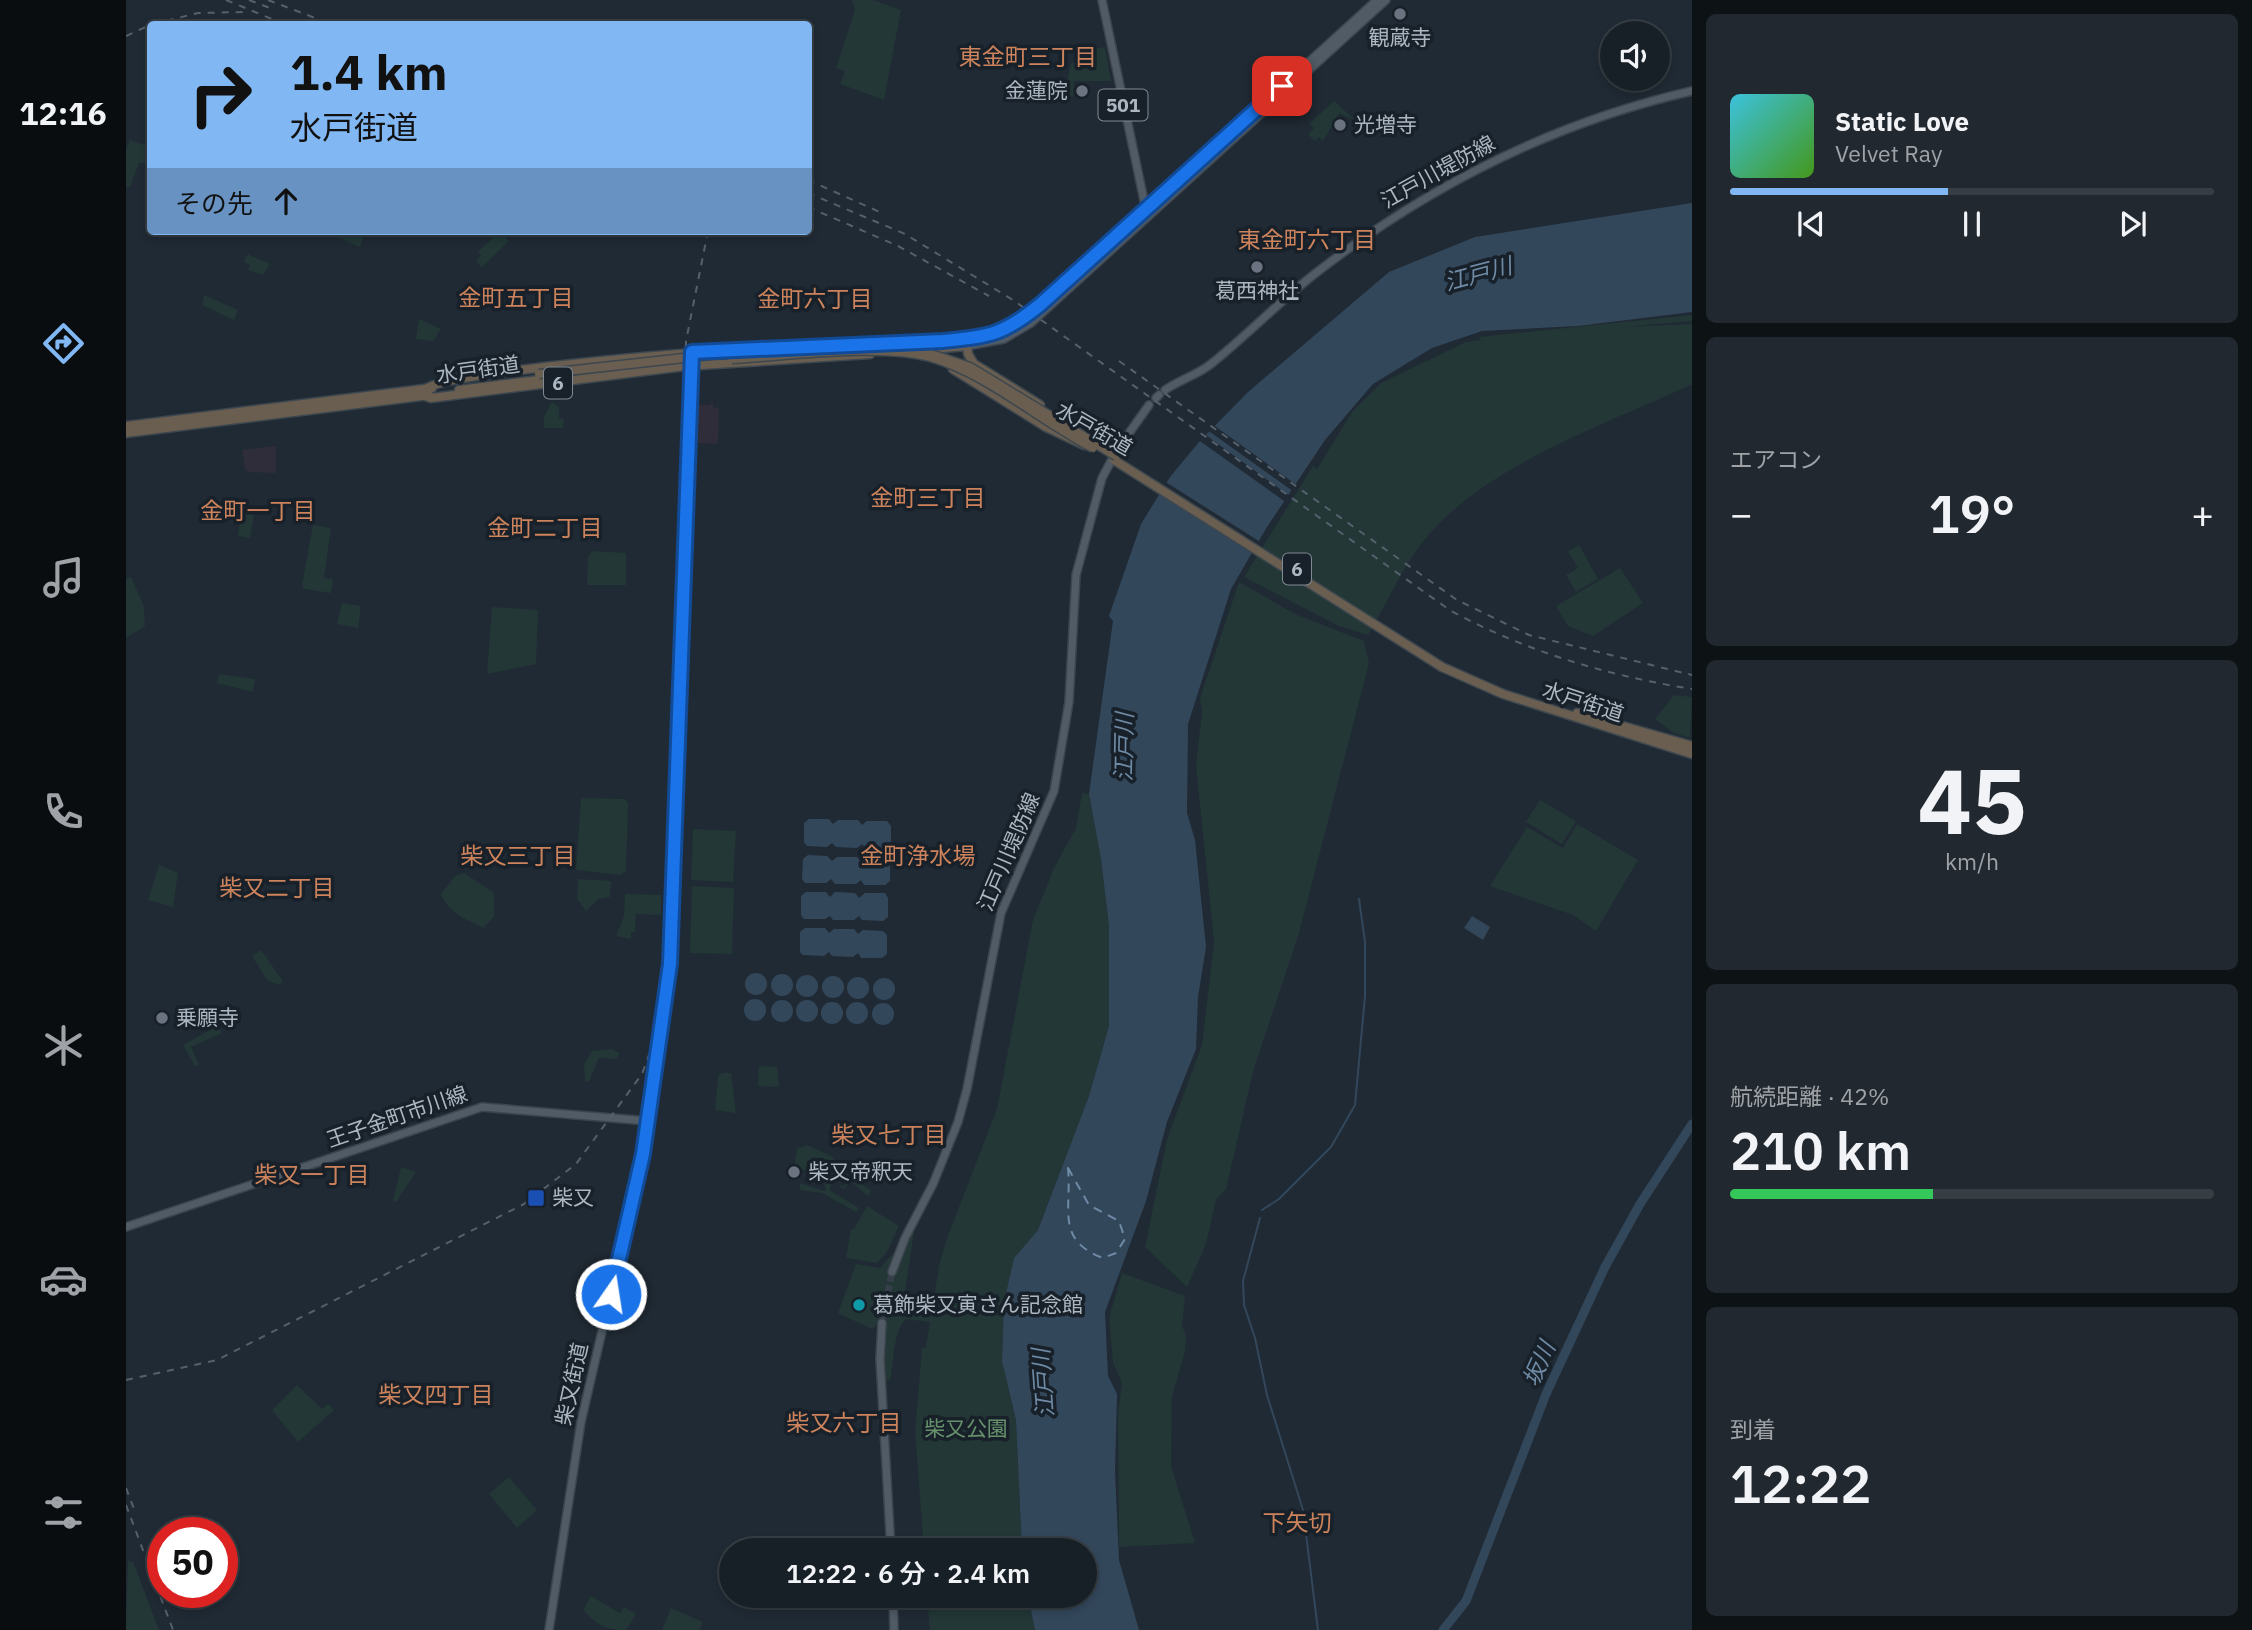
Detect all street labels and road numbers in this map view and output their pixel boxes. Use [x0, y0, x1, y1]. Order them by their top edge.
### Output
road number: 501 [1098, 90, 1147, 120]
street label: 江戸川堤防線 [1376, 128, 1499, 214]
street label: 水戸街道 [434, 349, 521, 389]
road number: 6 [544, 368, 572, 398]
street label: 水戸街道 [1051, 395, 1138, 461]
road number: 6 [1283, 554, 1311, 584]
street label: 水戸街道 [1539, 675, 1628, 727]
street label: 江戸川堤防線 [971, 788, 1046, 915]
street label: 王子金町市川線 [323, 1079, 471, 1153]
street label: 柴又街道 [549, 1340, 593, 1428]

